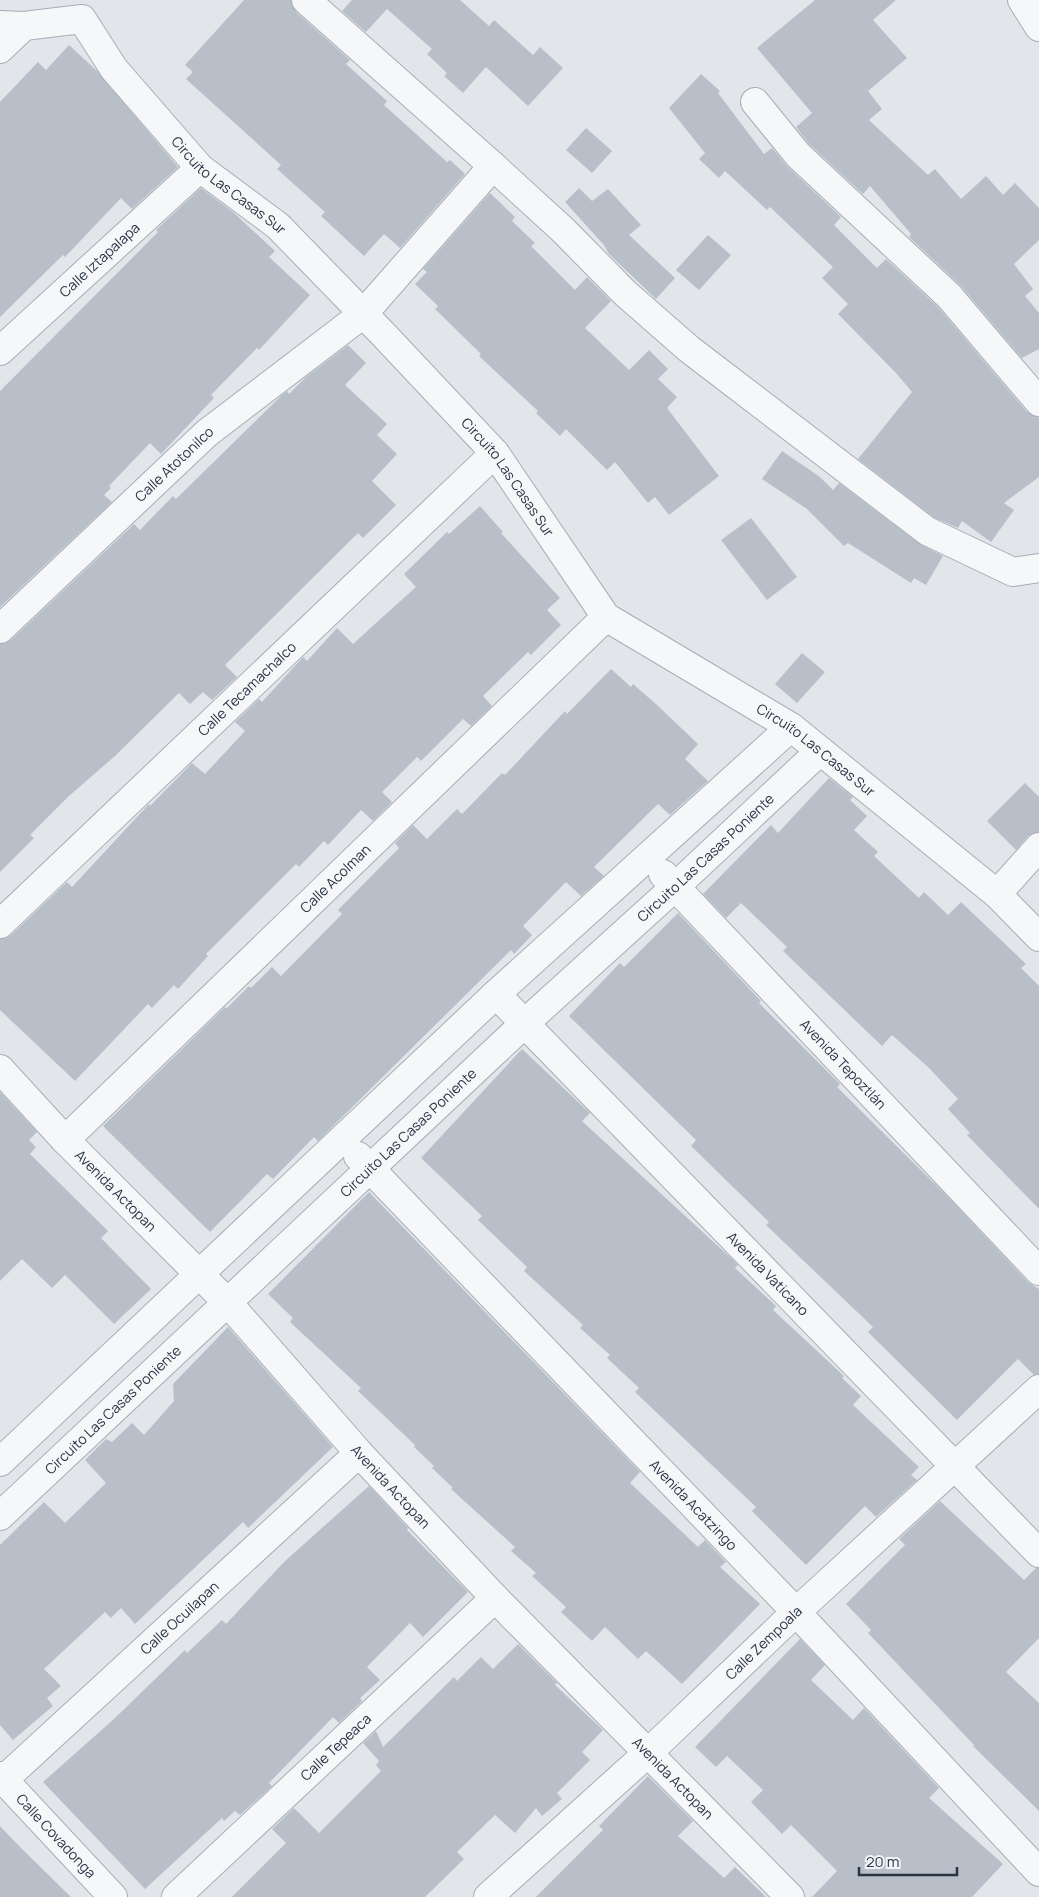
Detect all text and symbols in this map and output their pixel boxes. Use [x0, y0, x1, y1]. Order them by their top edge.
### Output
street label: Circuito Las Casas Sur [168, 132, 291, 238]
street label: Calle Iztapalapa [55, 218, 144, 301]
street label: Circuito Las Casas Sur [457, 413, 559, 540]
street label: Calle Atotonilco [130, 421, 217, 506]
street label: Calle Tecamachalco [193, 637, 300, 740]
street label: Circuito Las Casas Sur [753, 699, 879, 801]
street label: Circuito Las Casas Poniente [633, 789, 778, 926]
street label: Calle Acolman [296, 840, 374, 917]
street label: Avenida Tepoztlán [796, 1015, 891, 1113]
street label: Circuito Las Casas Poniente [336, 1064, 480, 1201]
street label: Avenida Actopan [71, 1145, 161, 1235]
street label: Avenida Vaticano [723, 1227, 813, 1320]
street label: Circuito Las Casas Poniente [40, 1341, 185, 1478]
street label: Avenida Actopan [347, 1440, 435, 1532]
street label: Avenida Acatzingo [645, 1455, 742, 1554]
street label: Calle Ocuilapan [136, 1577, 223, 1658]
street label: Calle Zempoala [721, 1601, 806, 1684]
street label: Calle Tepeaca [296, 1709, 375, 1785]
street label: Avenida Actopan [628, 1733, 718, 1823]
street label: Calle Covadonga [12, 1789, 100, 1882]
scale bar [859, 1844, 956, 1876]
text: 20 m [866, 1851, 899, 1872]

